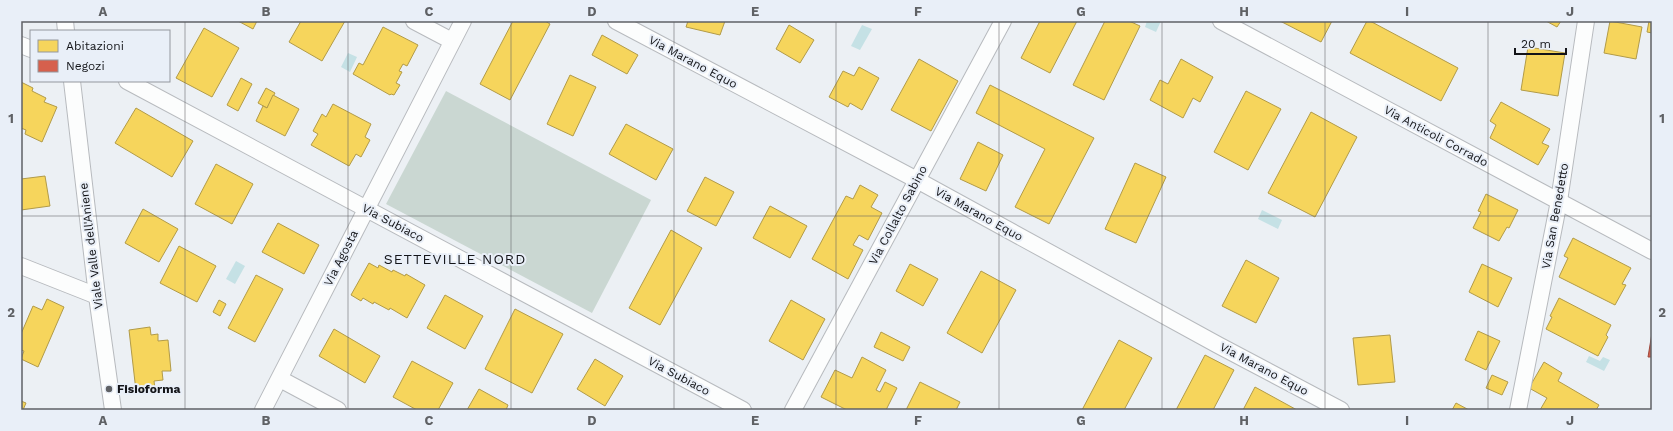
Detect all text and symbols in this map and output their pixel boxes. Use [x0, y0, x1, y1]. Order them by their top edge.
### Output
text: A [99, 4, 108, 19]
text: B [262, 4, 271, 19]
text: C [425, 4, 434, 19]
text: D [587, 4, 597, 19]
text: E [751, 4, 759, 19]
text: F [914, 4, 922, 19]
text: G [1076, 4, 1086, 19]
text: H [1239, 4, 1249, 19]
text: I [1405, 4, 1409, 19]
text: J [1566, 4, 1574, 19]
legend [30, 30, 170, 82]
scale bar [1515, 30, 1566, 56]
street label: Via Marano Equo [646, 33, 740, 91]
text: 20 m [1521, 37, 1551, 51]
text: Abitazioni [66, 39, 124, 53]
text: Negozi [66, 59, 105, 73]
street label: Via Anticoli Corrado [1381, 103, 1491, 169]
text: 1 [8, 111, 14, 126]
text: 1 [1659, 111, 1665, 126]
street label: Via San Benedetto [1539, 162, 1571, 270]
street label: Via Collalto Sabino [866, 163, 930, 267]
street label: Viale Valle dell'Aniene [76, 182, 106, 310]
street label: Via Marano Equo [933, 184, 1025, 244]
street label: Via Subiaco [360, 201, 426, 245]
street label: Via Agosta [321, 228, 361, 288]
district label: SETTEVILLE NORD [384, 251, 526, 267]
text: 2 [7, 305, 15, 320]
text: 2 [1658, 305, 1666, 320]
street label: Via Marano Equo [1217, 340, 1311, 398]
street label: Via Subiaco [646, 354, 712, 398]
place label: Fisioforma [117, 382, 180, 396]
marker: Fisioforma [104, 384, 114, 394]
text: A [99, 413, 108, 428]
text: B [262, 413, 271, 428]
text: C [425, 413, 434, 428]
text: D [587, 413, 597, 428]
text: E [751, 413, 759, 428]
text: F [914, 413, 922, 428]
text: G [1076, 413, 1086, 428]
text: H [1239, 413, 1249, 428]
text: I [1405, 413, 1409, 428]
text: J [1566, 413, 1574, 428]

